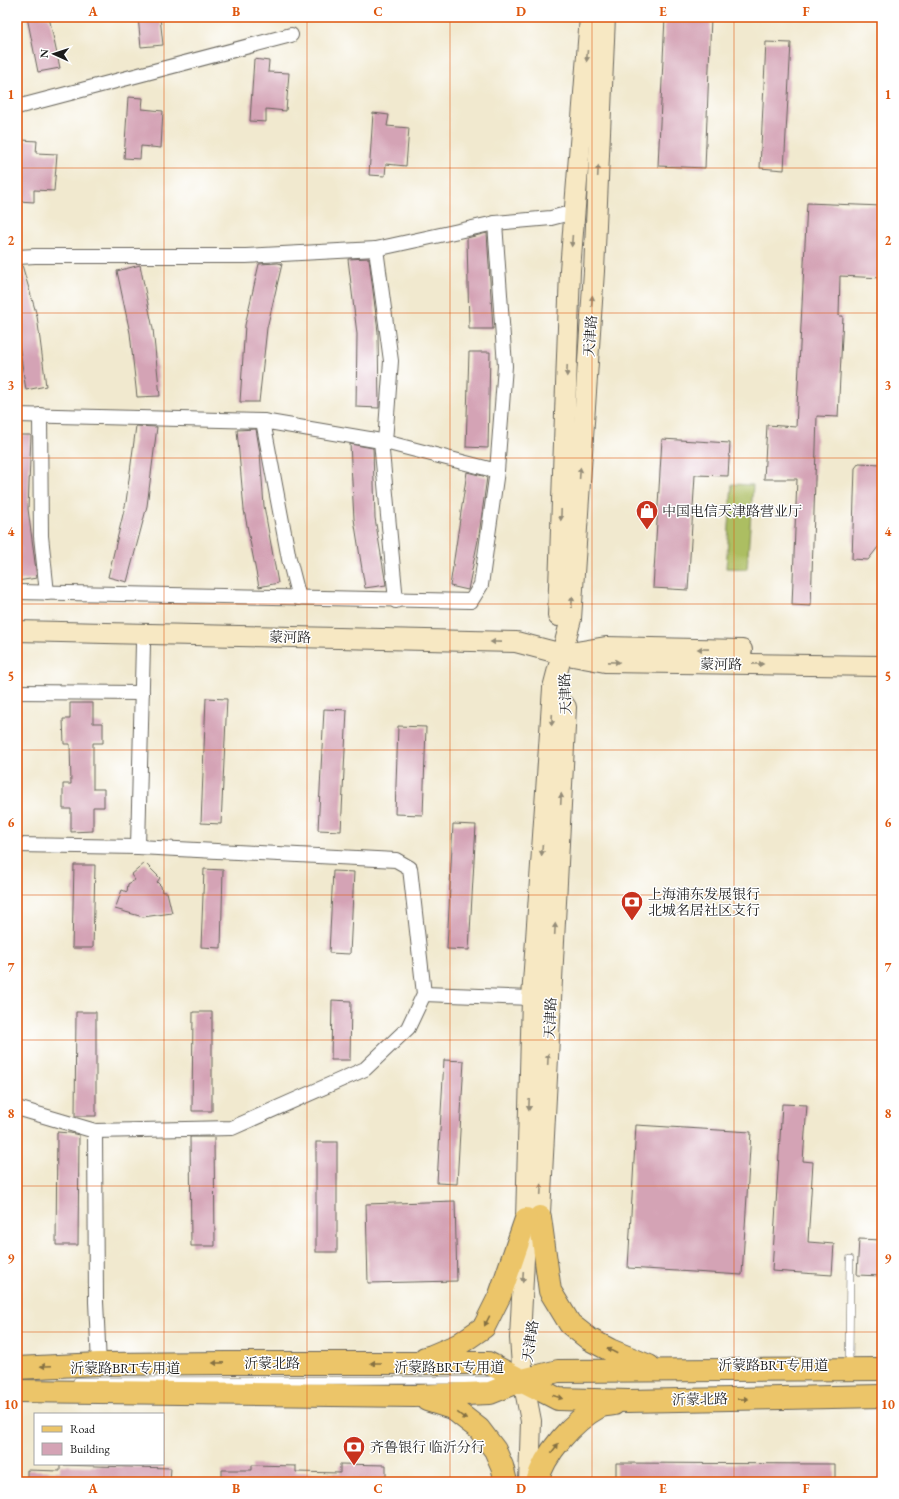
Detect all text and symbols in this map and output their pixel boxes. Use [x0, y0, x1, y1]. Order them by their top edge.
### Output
text: A [87, 3, 98, 20]
text: B [232, 3, 240, 20]
text: C [373, 3, 383, 20]
text: D [516, 3, 526, 20]
text: E [659, 3, 667, 20]
text: F [802, 3, 810, 20]
north arrow [34, 34, 74, 74]
text: N [37, 49, 51, 58]
one-way arrow [584, 50, 591, 62]
text: 1 [8, 86, 15, 103]
text: 1 [885, 86, 892, 103]
one-way arrow [595, 165, 602, 177]
text: 2 [8, 232, 15, 249]
text: 2 [885, 232, 892, 249]
one-way arrow [569, 235, 576, 247]
one-way arrow [589, 294, 595, 307]
street label: 天津路 [580, 314, 600, 358]
one-way arrow [563, 365, 570, 377]
text: 3 [8, 377, 15, 394]
text: 3 [885, 377, 892, 394]
one-way arrow [577, 467, 584, 479]
shop icon: 中国电信天津路营业厅 [634, 498, 660, 531]
place label: 中国电信天津路营业厅 [662, 502, 802, 520]
one-way arrow [558, 509, 565, 521]
text: 4 [8, 523, 15, 540]
text: 4 [885, 523, 892, 540]
one-way arrow [569, 595, 575, 608]
street label: 蒙河路 [269, 628, 311, 646]
one-way arrow [490, 638, 502, 645]
one-way arrow [696, 646, 709, 652]
street label: 蒙河路 [700, 655, 742, 673]
one-way arrow [608, 659, 621, 665]
one-way arrow [752, 661, 765, 667]
text: 5 [8, 668, 14, 685]
text: 5 [885, 668, 891, 685]
street label: 天津路 [555, 673, 575, 715]
one-way arrow [548, 714, 555, 726]
one-way arrow [558, 793, 565, 805]
text: 6 [8, 814, 15, 831]
text: 6 [885, 814, 892, 831]
one-way arrow [539, 844, 546, 856]
place label: 上海浦东发展银行 北城名居社区支行 [648, 885, 760, 919]
bank icon: 上海浦东发展银行 北城名居社区支行 [619, 889, 645, 922]
one-way arrow [551, 923, 558, 935]
text: 7 [8, 959, 15, 976]
text: 7 [885, 959, 892, 976]
street label: 天津路 [540, 997, 560, 1039]
one-way arrow [544, 1053, 551, 1065]
one-way arrow [526, 1099, 532, 1112]
text: 8 [8, 1105, 15, 1122]
text: 8 [885, 1105, 892, 1122]
one-way arrow [538, 1182, 544, 1195]
text: 9 [8, 1250, 15, 1267]
text: 9 [885, 1250, 892, 1267]
one-way arrow [519, 1271, 526, 1283]
one-way arrow [484, 1315, 490, 1326]
street label: 天津路 [518, 1319, 542, 1363]
one-way arrow [607, 1348, 618, 1355]
street label: 沂蒙北路 [244, 1354, 300, 1372]
street label: 沂蒙路BRT专用道 [718, 1356, 828, 1374]
street label: 沂蒙路BRT专用道 [394, 1358, 504, 1376]
street label: 沂蒙路BRT专用道 [70, 1359, 180, 1377]
one-way arrow [211, 1360, 224, 1366]
one-way arrow [369, 1360, 382, 1366]
one-way arrow [40, 1363, 52, 1370]
street label: 沂蒙北路 [672, 1390, 728, 1408]
one-way arrow [551, 1395, 564, 1401]
text: 10 [4, 1396, 18, 1413]
one-way arrow [737, 1396, 750, 1402]
text: 10 [881, 1396, 895, 1413]
one-way arrow [457, 1412, 468, 1420]
legend [34, 1413, 164, 1465]
text: Road [70, 1421, 96, 1437]
bank icon: 齐鲁银行 临沂分行 [341, 1434, 367, 1467]
place label: 齐鲁银行 临沂分行 [370, 1438, 485, 1456]
text: Building [70, 1441, 111, 1457]
one-way arrow [550, 1442, 559, 1453]
text: A [87, 1480, 98, 1497]
text: B [232, 1480, 240, 1497]
text: C [373, 1480, 383, 1497]
text: D [516, 1480, 526, 1497]
text: E [659, 1480, 667, 1497]
text: F [802, 1480, 810, 1497]

